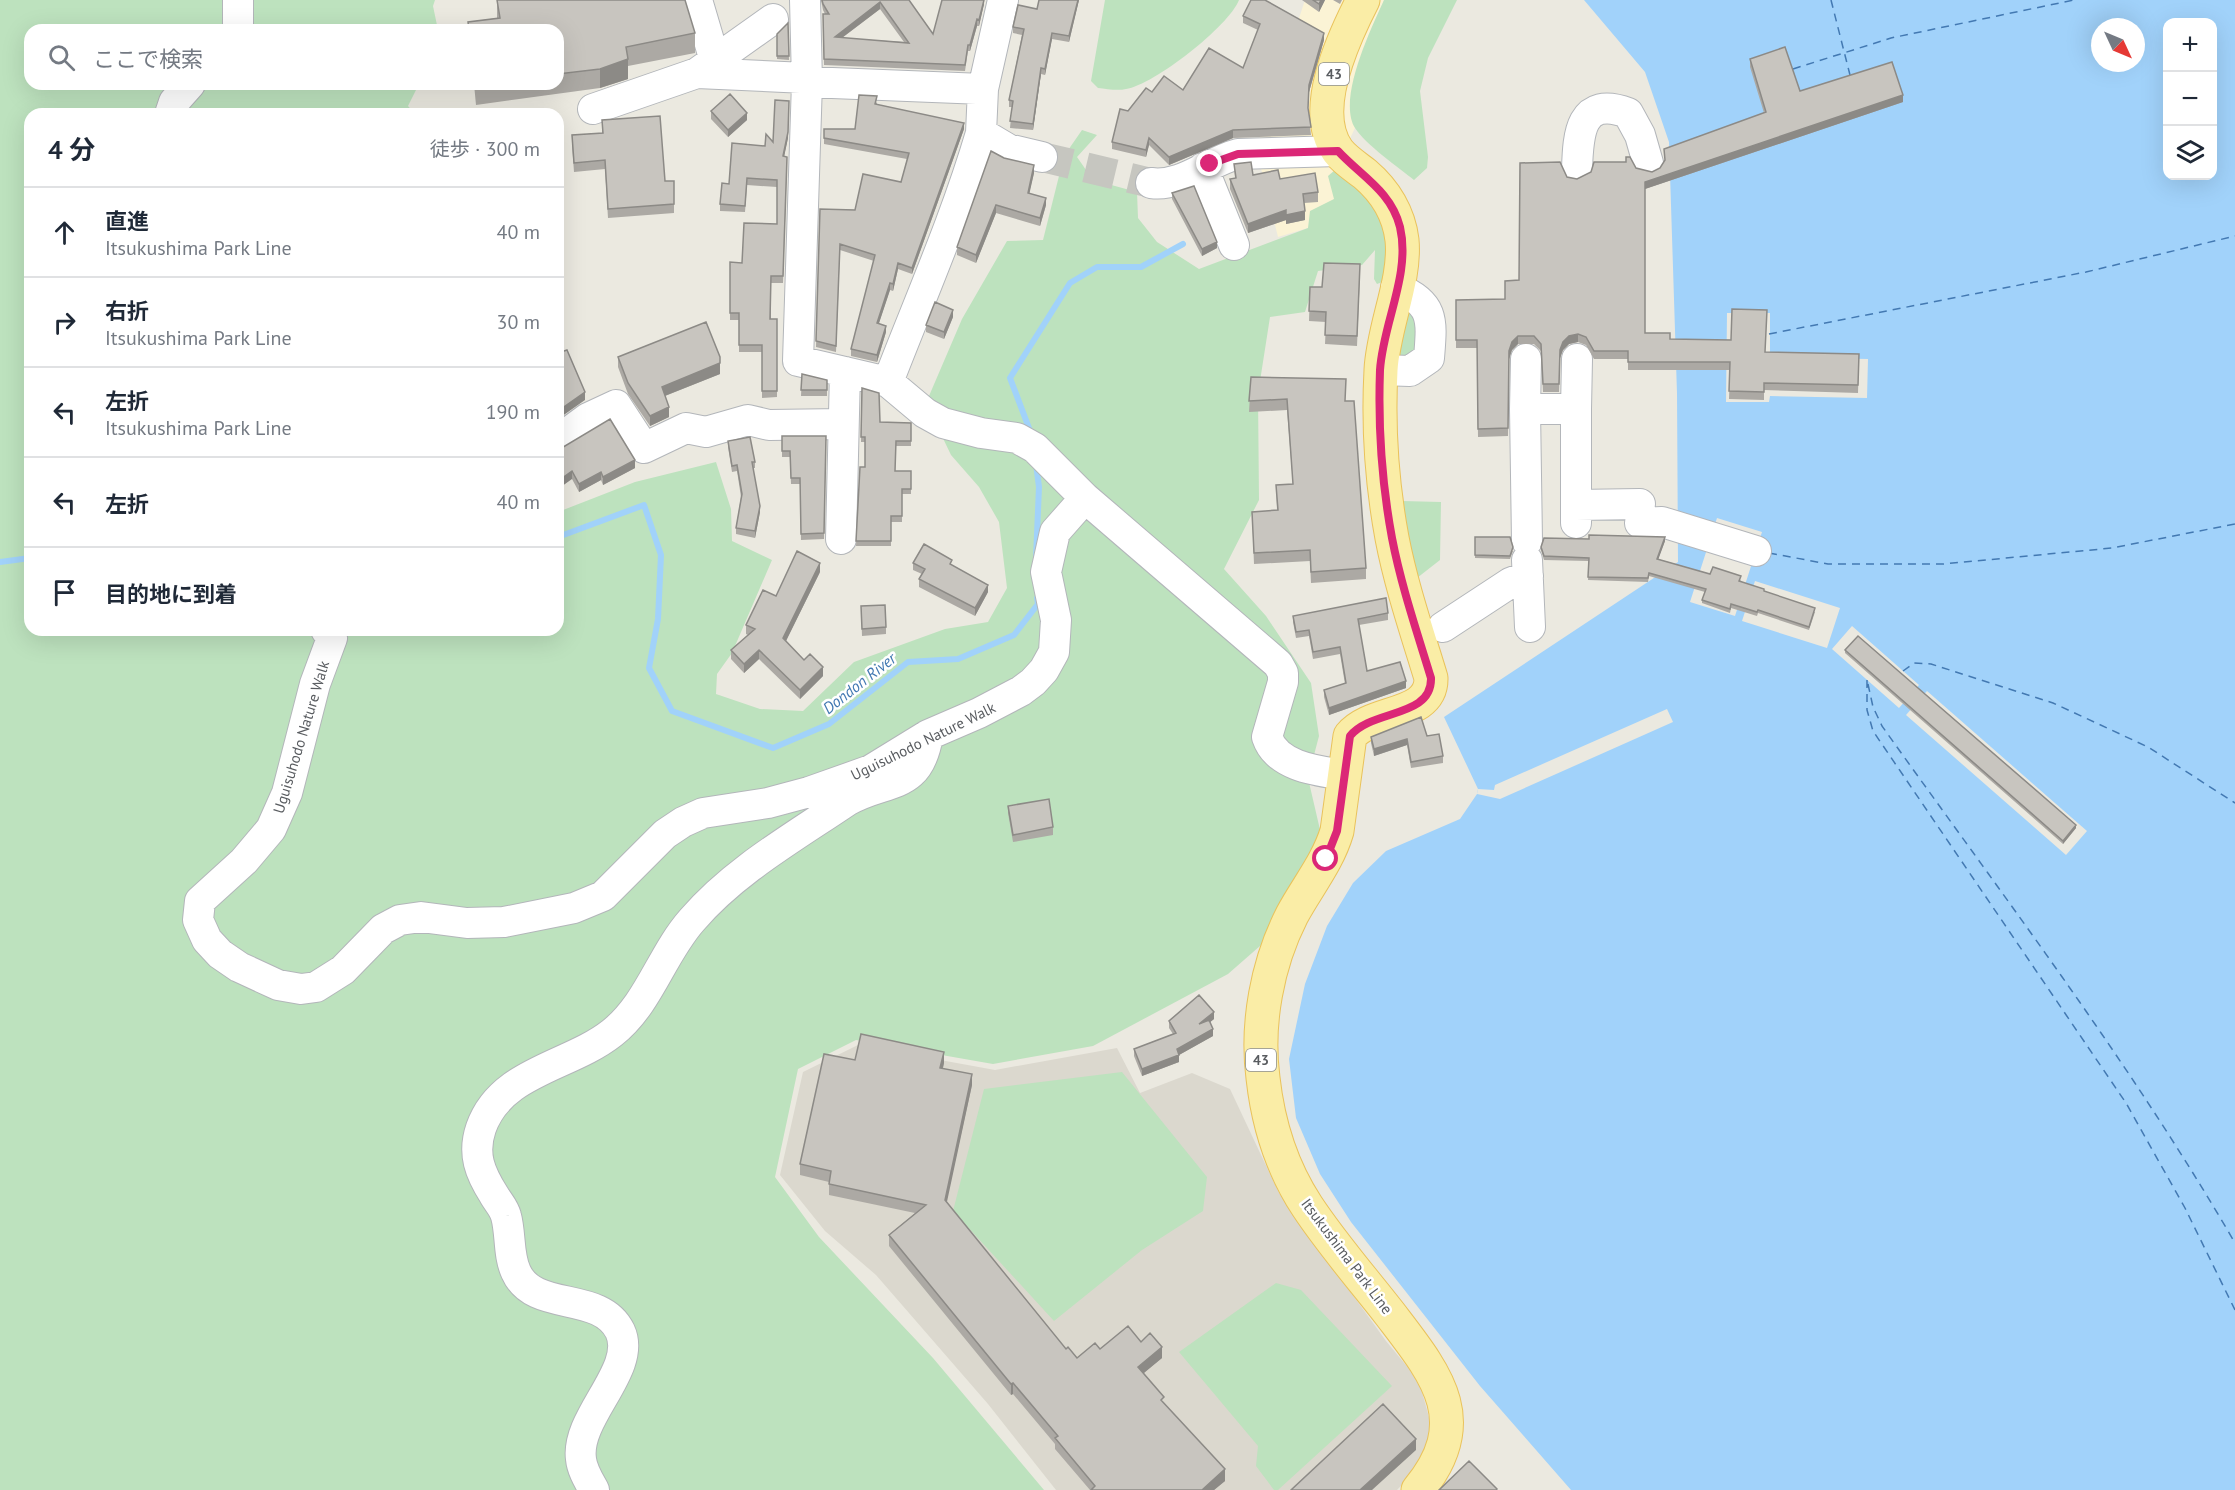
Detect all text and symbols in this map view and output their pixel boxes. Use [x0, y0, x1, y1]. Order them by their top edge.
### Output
north arrow [2091, 18, 2145, 72]
map controls [2163, 18, 2217, 180]
button: + [2163, 18, 2217, 72]
search box [24, 24, 564, 90]
icon: search [45, 41, 78, 74]
text: ここで検索 [93, 45, 203, 73]
road number: 43 [1319, 63, 1349, 85]
button: − [2163, 72, 2217, 126]
button: layers [2163, 126, 2217, 180]
text: 4 分 [48, 133, 95, 166]
text: 徒歩 · 300 m [430, 136, 540, 162]
route end [1196, 150, 1222, 176]
text: 直進 [105, 207, 149, 235]
icon: ahead [48, 216, 81, 249]
text: 40 m [497, 219, 540, 245]
text: Itsukushima Park Line [105, 235, 292, 261]
text: 右折 [105, 297, 149, 325]
icon: right [48, 306, 81, 339]
text: 30 m [497, 309, 540, 335]
text: Itsukushima Park Line [105, 325, 292, 351]
text: 左折 [105, 387, 149, 415]
icon: left [48, 396, 81, 429]
text: 190 m [486, 399, 540, 425]
text: Itsukushima Park Line [105, 415, 292, 441]
icon: left [48, 486, 81, 519]
text: 40 m [497, 489, 540, 515]
text: 左折 [105, 490, 149, 518]
icon: arrive [48, 576, 81, 609]
text: 目的地に到着 [105, 580, 237, 608]
water label: Dondon River [818, 647, 901, 718]
street label: Uguisuhodo Nature Walk [269, 658, 334, 816]
street label: Uguisuhodo Nature Walk [848, 697, 999, 784]
route start [1312, 845, 1338, 871]
road number: 43 [1246, 1049, 1276, 1071]
street label: Itsukushima Park Line [1297, 1194, 1397, 1318]

